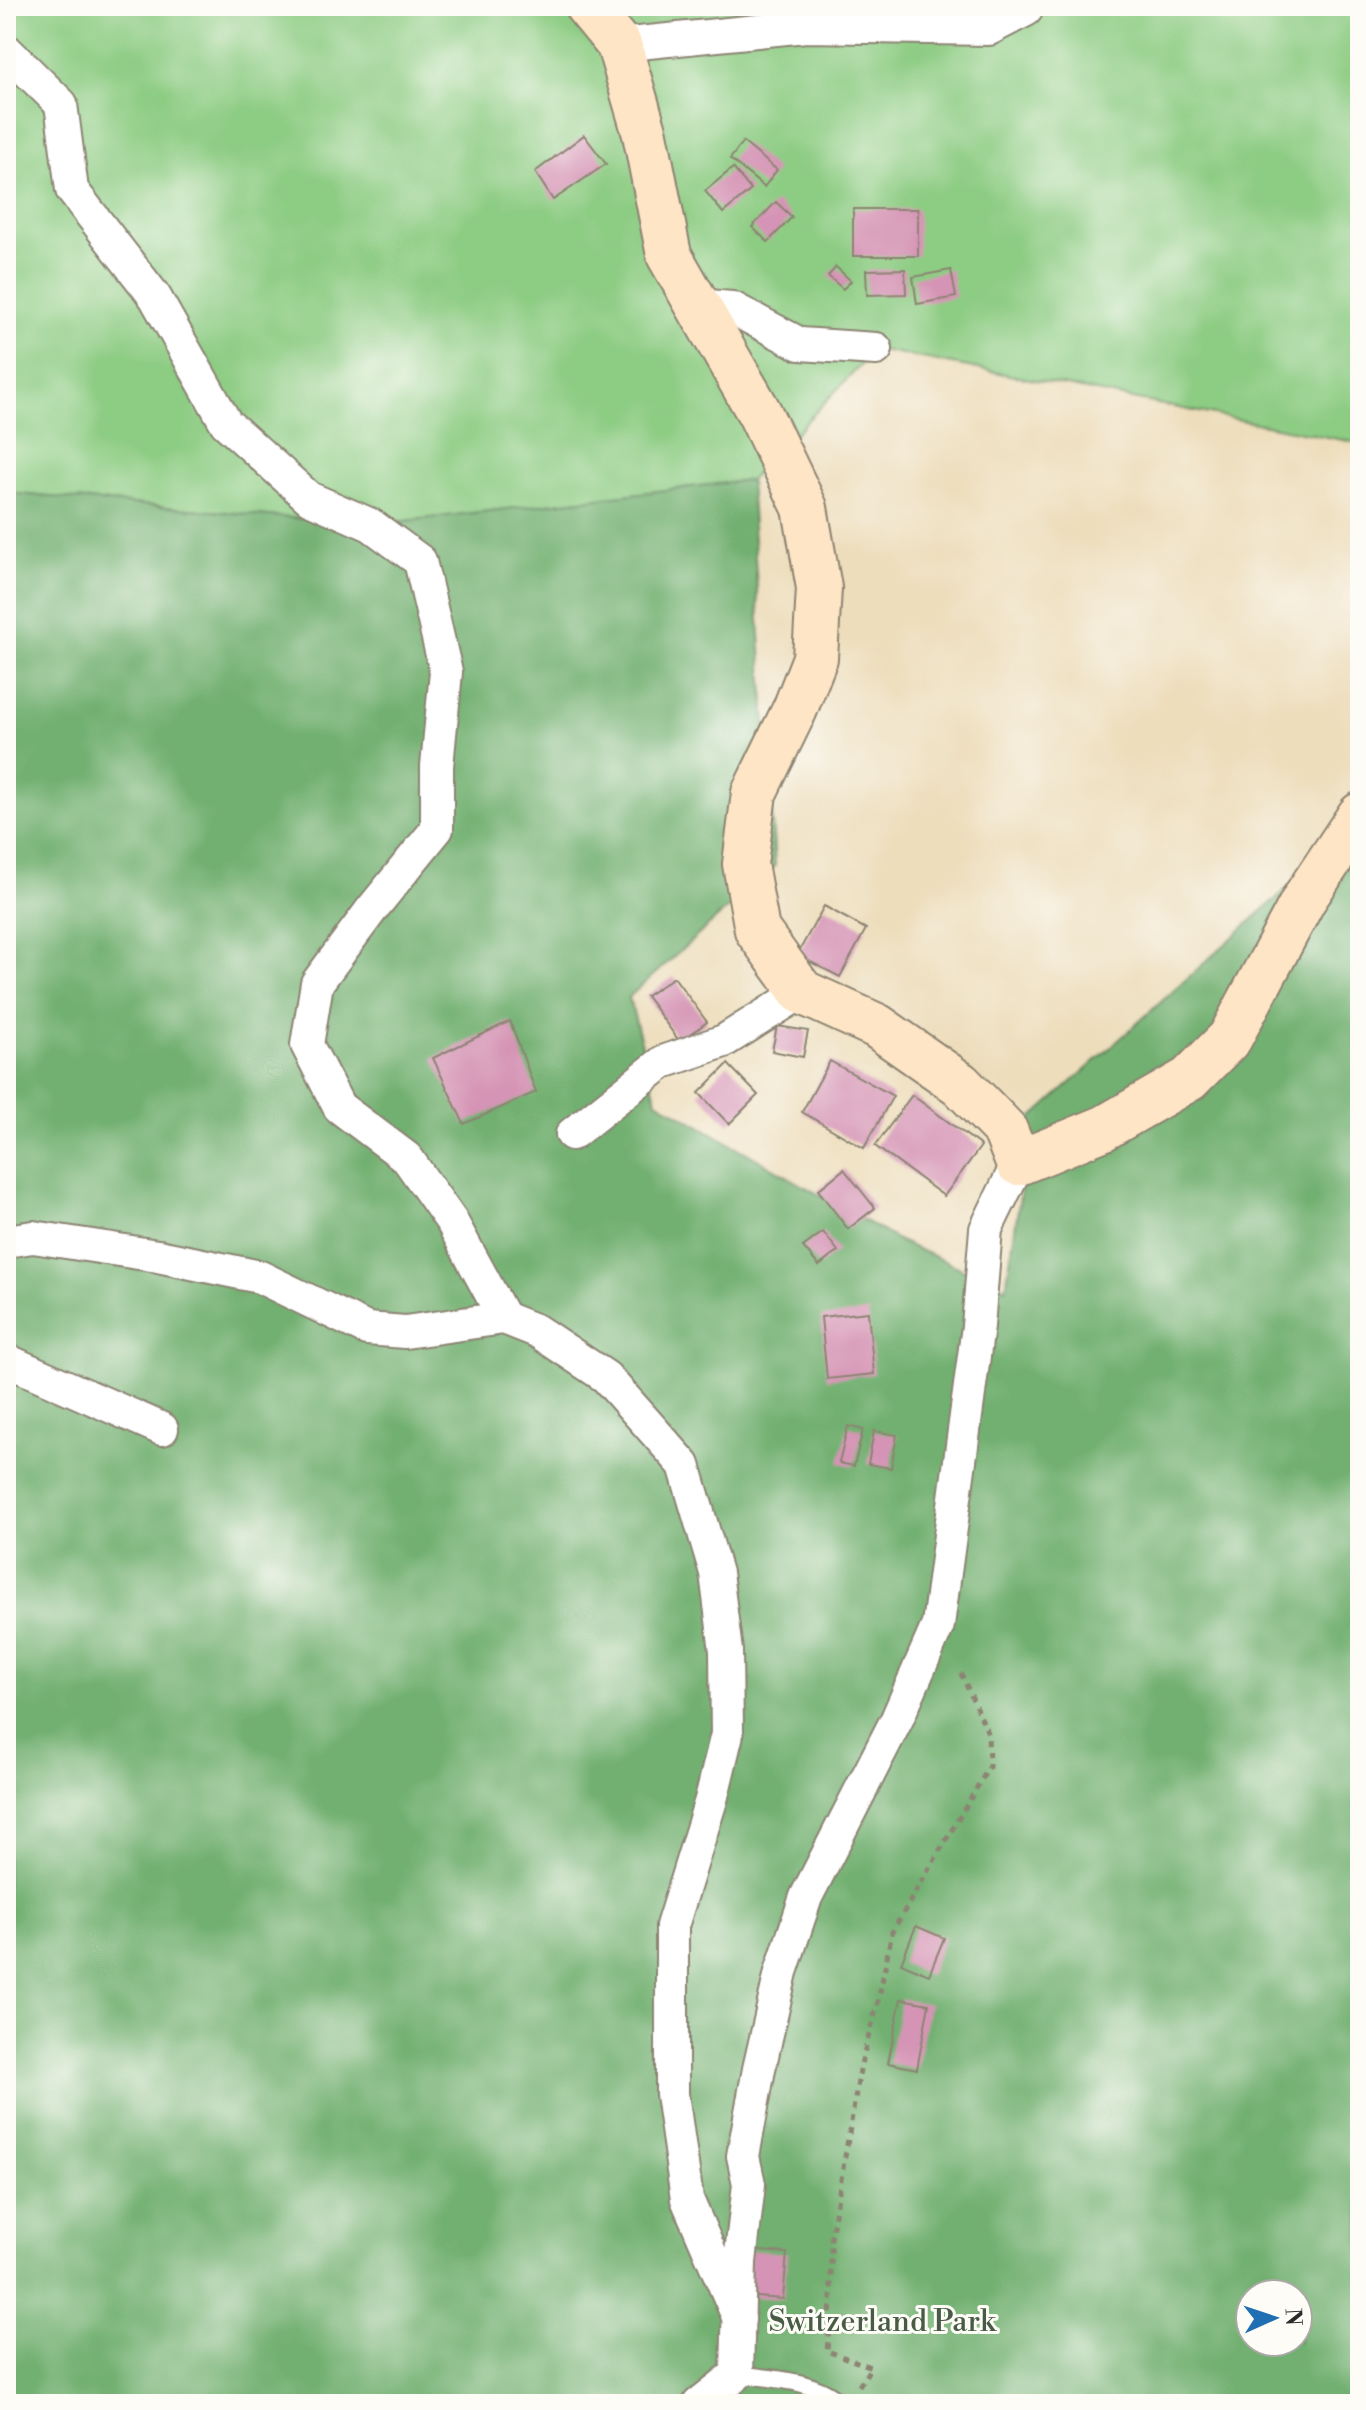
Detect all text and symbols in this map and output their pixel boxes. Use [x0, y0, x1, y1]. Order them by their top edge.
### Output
north arrow [1234, 2278, 1314, 2358]
park label: Switzerland Park [768, 2303, 997, 2341]
text: N [1279, 2308, 1306, 2327]

